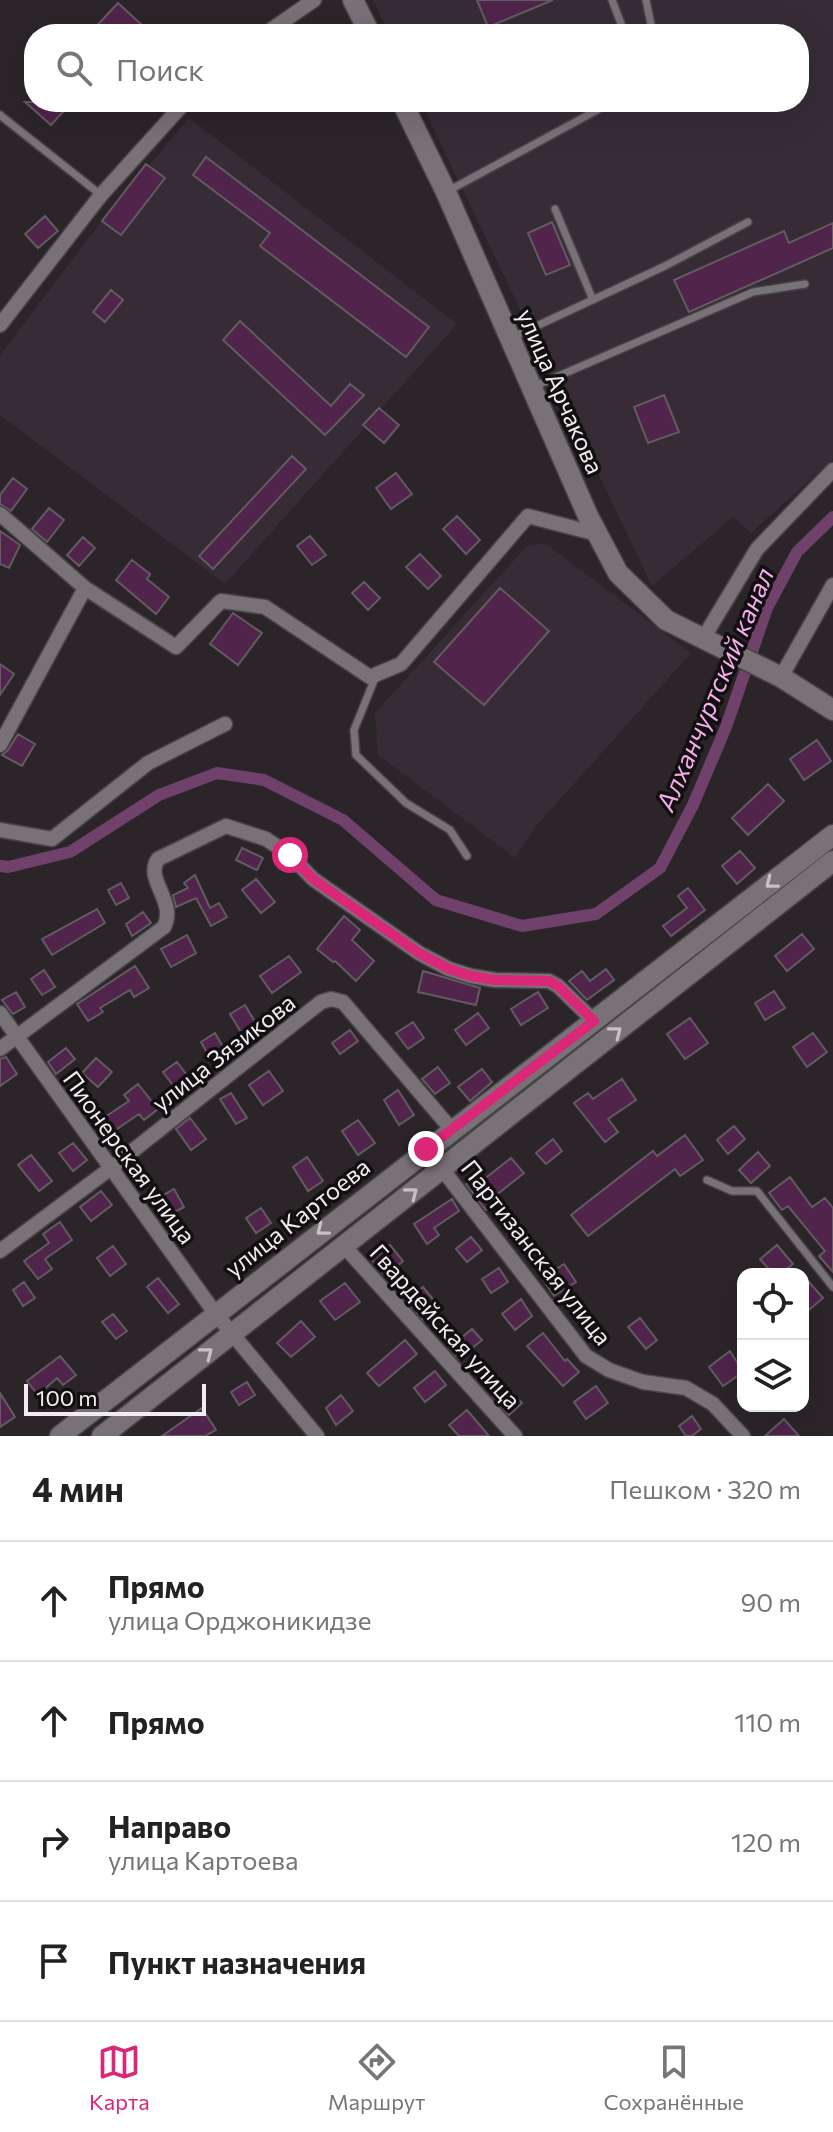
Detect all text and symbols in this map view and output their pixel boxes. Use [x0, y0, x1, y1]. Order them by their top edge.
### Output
search box [24, 24, 809, 112]
icon: search [52, 46, 96, 90]
text: Поиск [116, 50, 204, 87]
street label: улица Арчакова [512, 304, 610, 478]
water label: Алханчуртский канал [648, 563, 779, 816]
route start [272, 837, 308, 873]
one-way arrow [766, 873, 780, 888]
street label: улица Зязикова [146, 987, 300, 1117]
one-way arrow [607, 1027, 621, 1042]
street label: Пионерская улица [58, 1065, 202, 1249]
route end [408, 1131, 444, 1167]
street label: улица Картоева [219, 1151, 375, 1283]
street label: Партизанская улица [456, 1154, 618, 1350]
one-way arrow [403, 1188, 417, 1203]
one-way arrow [316, 1221, 331, 1235]
street label: Гвардейская улица [365, 1238, 527, 1414]
map controls [737, 1268, 809, 1412]
button: locate [737, 1268, 809, 1340]
button: layers [737, 1340, 809, 1412]
one-way arrow [198, 1348, 212, 1363]
scale bar [24, 1380, 206, 1416]
text: 100 m [36, 1384, 98, 1411]
text: 4 мин [32, 1467, 124, 1509]
text: Пешком · 320 m [609, 1473, 801, 1504]
text: Прямо [108, 1567, 205, 1604]
icon: ahead [32, 1579, 76, 1623]
text: 90 m [741, 1586, 801, 1617]
text: улица Орджоникидзе [108, 1604, 371, 1635]
icon: ahead [32, 1699, 76, 1743]
text: Прямо [108, 1703, 205, 1740]
text: 110 m [734, 1706, 801, 1737]
text: Направо [108, 1807, 231, 1844]
icon: right [32, 1819, 76, 1863]
text: 120 m [731, 1826, 801, 1857]
text: улица Картоева [108, 1844, 299, 1875]
icon: arrive [32, 1939, 76, 1983]
text: Пункт назначения [108, 1943, 366, 1980]
tab: Карта [89, 2040, 150, 2115]
tab: Маршрут [328, 2040, 425, 2115]
tab: Сохранённые [604, 2040, 744, 2115]

